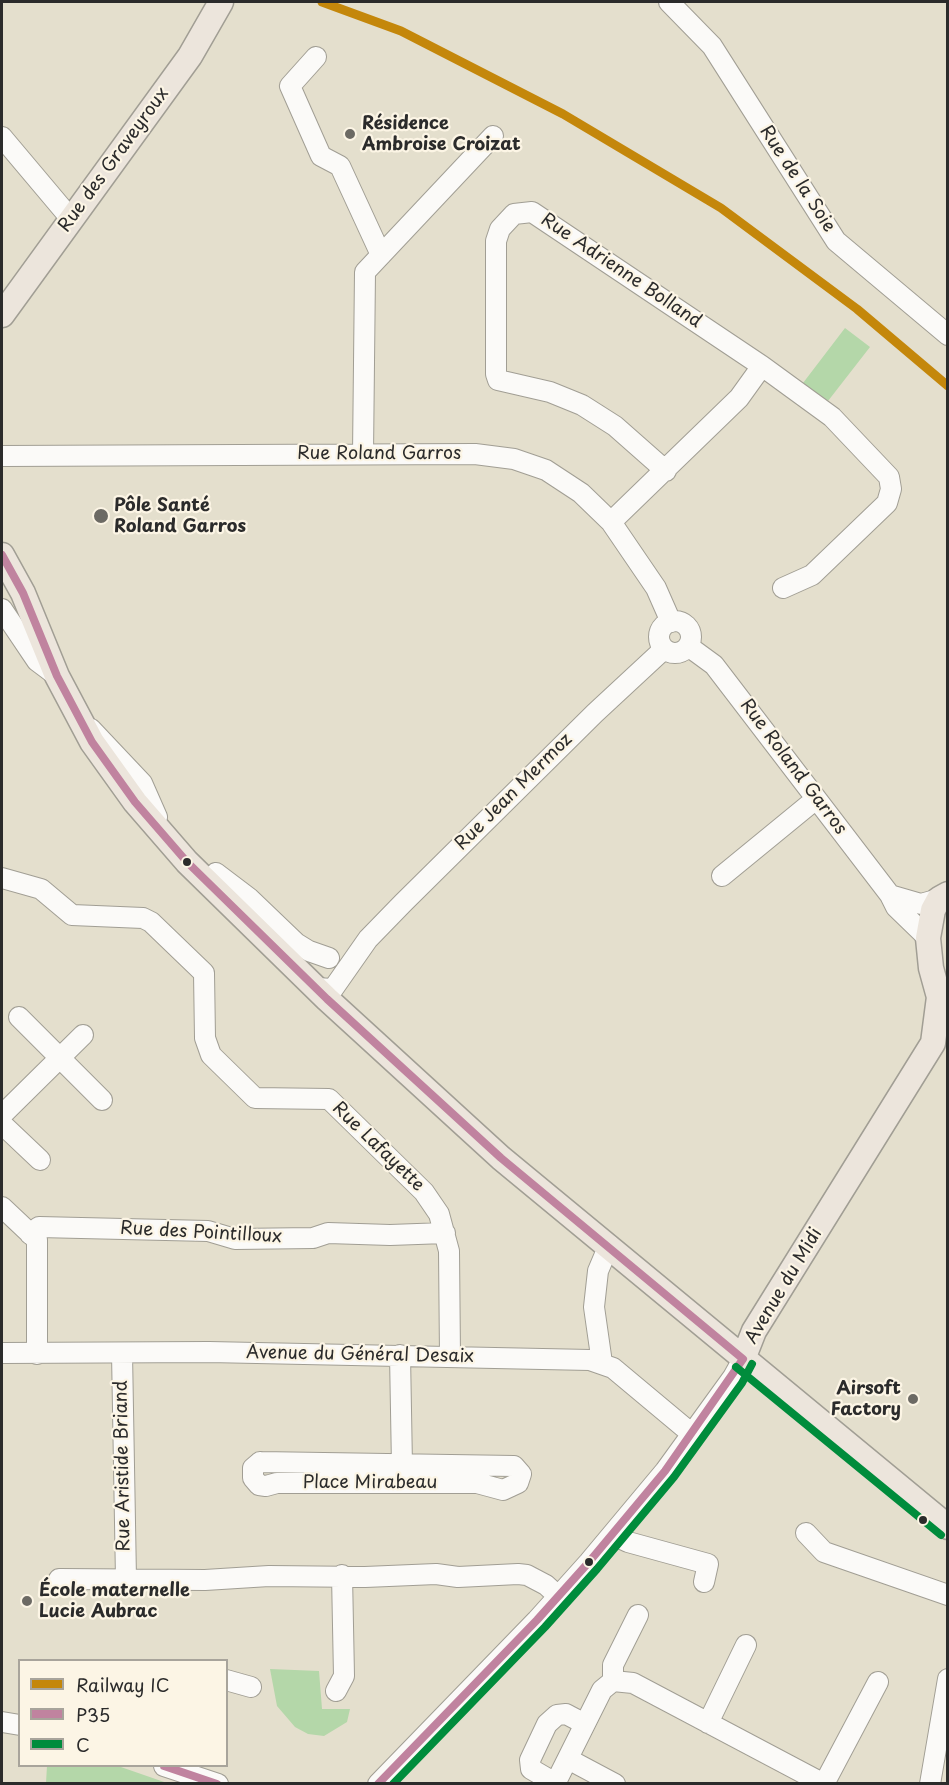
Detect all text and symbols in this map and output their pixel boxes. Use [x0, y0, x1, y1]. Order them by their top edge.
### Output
street label: Rue des Graveyroux [54, 83, 174, 237]
place label: Résidence Ambroise Croizat [362, 113, 521, 156]
street label: Rue de la Soie [754, 122, 840, 236]
marker: Résidence Ambroise Croizat [343, 127, 357, 141]
street label: Rue Adrienne Bolland [537, 209, 705, 333]
street label: Rue Roland Garros [297, 443, 461, 465]
place label: Pôle Santé Roland Garros [114, 495, 246, 538]
marker: Pôle Santé Roland Garros [92, 507, 110, 525]
street label: Rue Roland Garros [735, 695, 851, 839]
street label: Rue Jean Mermoz [451, 729, 577, 855]
unlabelled marker [181, 856, 193, 868]
street label: Rue Lafayette [328, 1098, 428, 1196]
street label: Rue des Pointilloux [119, 1218, 283, 1248]
street label: Avenue du Midi [741, 1224, 827, 1348]
street label: Avenue du Général Desaix [246, 1342, 474, 1368]
place label: Airsoft Factory [831, 1378, 901, 1420]
street label: Rue Aristide Briand [111, 1380, 135, 1552]
marker: Airsoft Factory [906, 1392, 920, 1406]
street label: Place Mirabeau [303, 1472, 437, 1494]
unlabelled marker [917, 1514, 929, 1526]
unlabelled marker [583, 1556, 595, 1568]
place label: École maternelle Lucie Aubrac [39, 1580, 190, 1622]
marker: École maternelle Lucie Aubrac [20, 1594, 34, 1608]
legend [18, 1659, 228, 1767]
text: Railway IC [76, 1671, 170, 1698]
text: P35 [76, 1701, 110, 1728]
text: C [76, 1731, 90, 1758]

